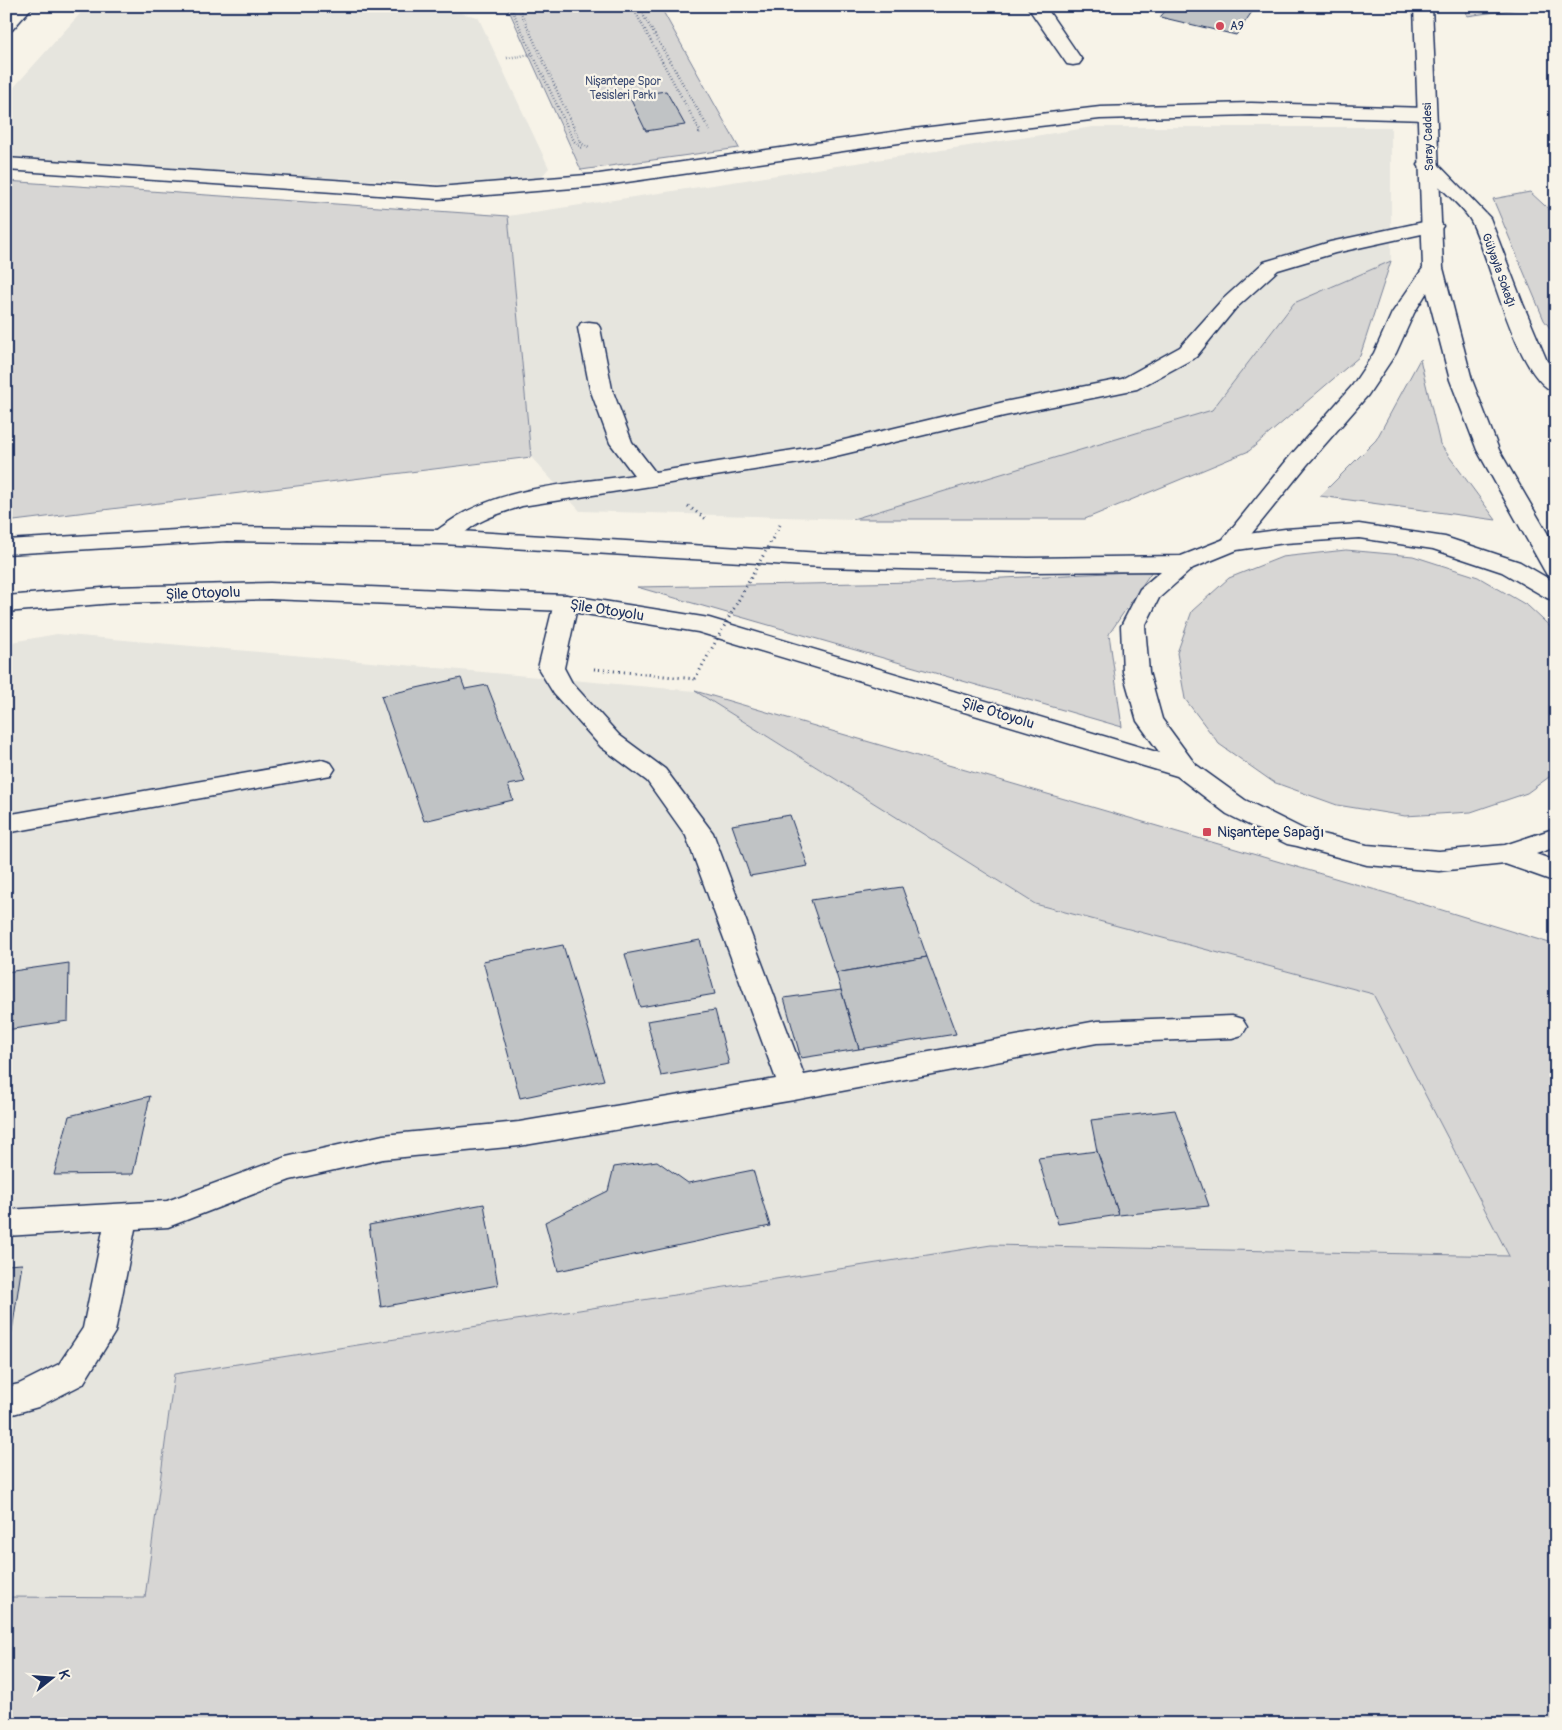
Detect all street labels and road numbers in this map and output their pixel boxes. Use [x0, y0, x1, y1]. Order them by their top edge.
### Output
street label: Saray Caddesi [1420, 103, 1437, 171]
street label: Gülyayla Sokağı [1478, 231, 1519, 309]
street label: Şile Otoyolu [165, 583, 241, 604]
street label: Şile Otoyolu [568, 595, 645, 626]
street label: Şile Otoyolu [959, 693, 1036, 734]

